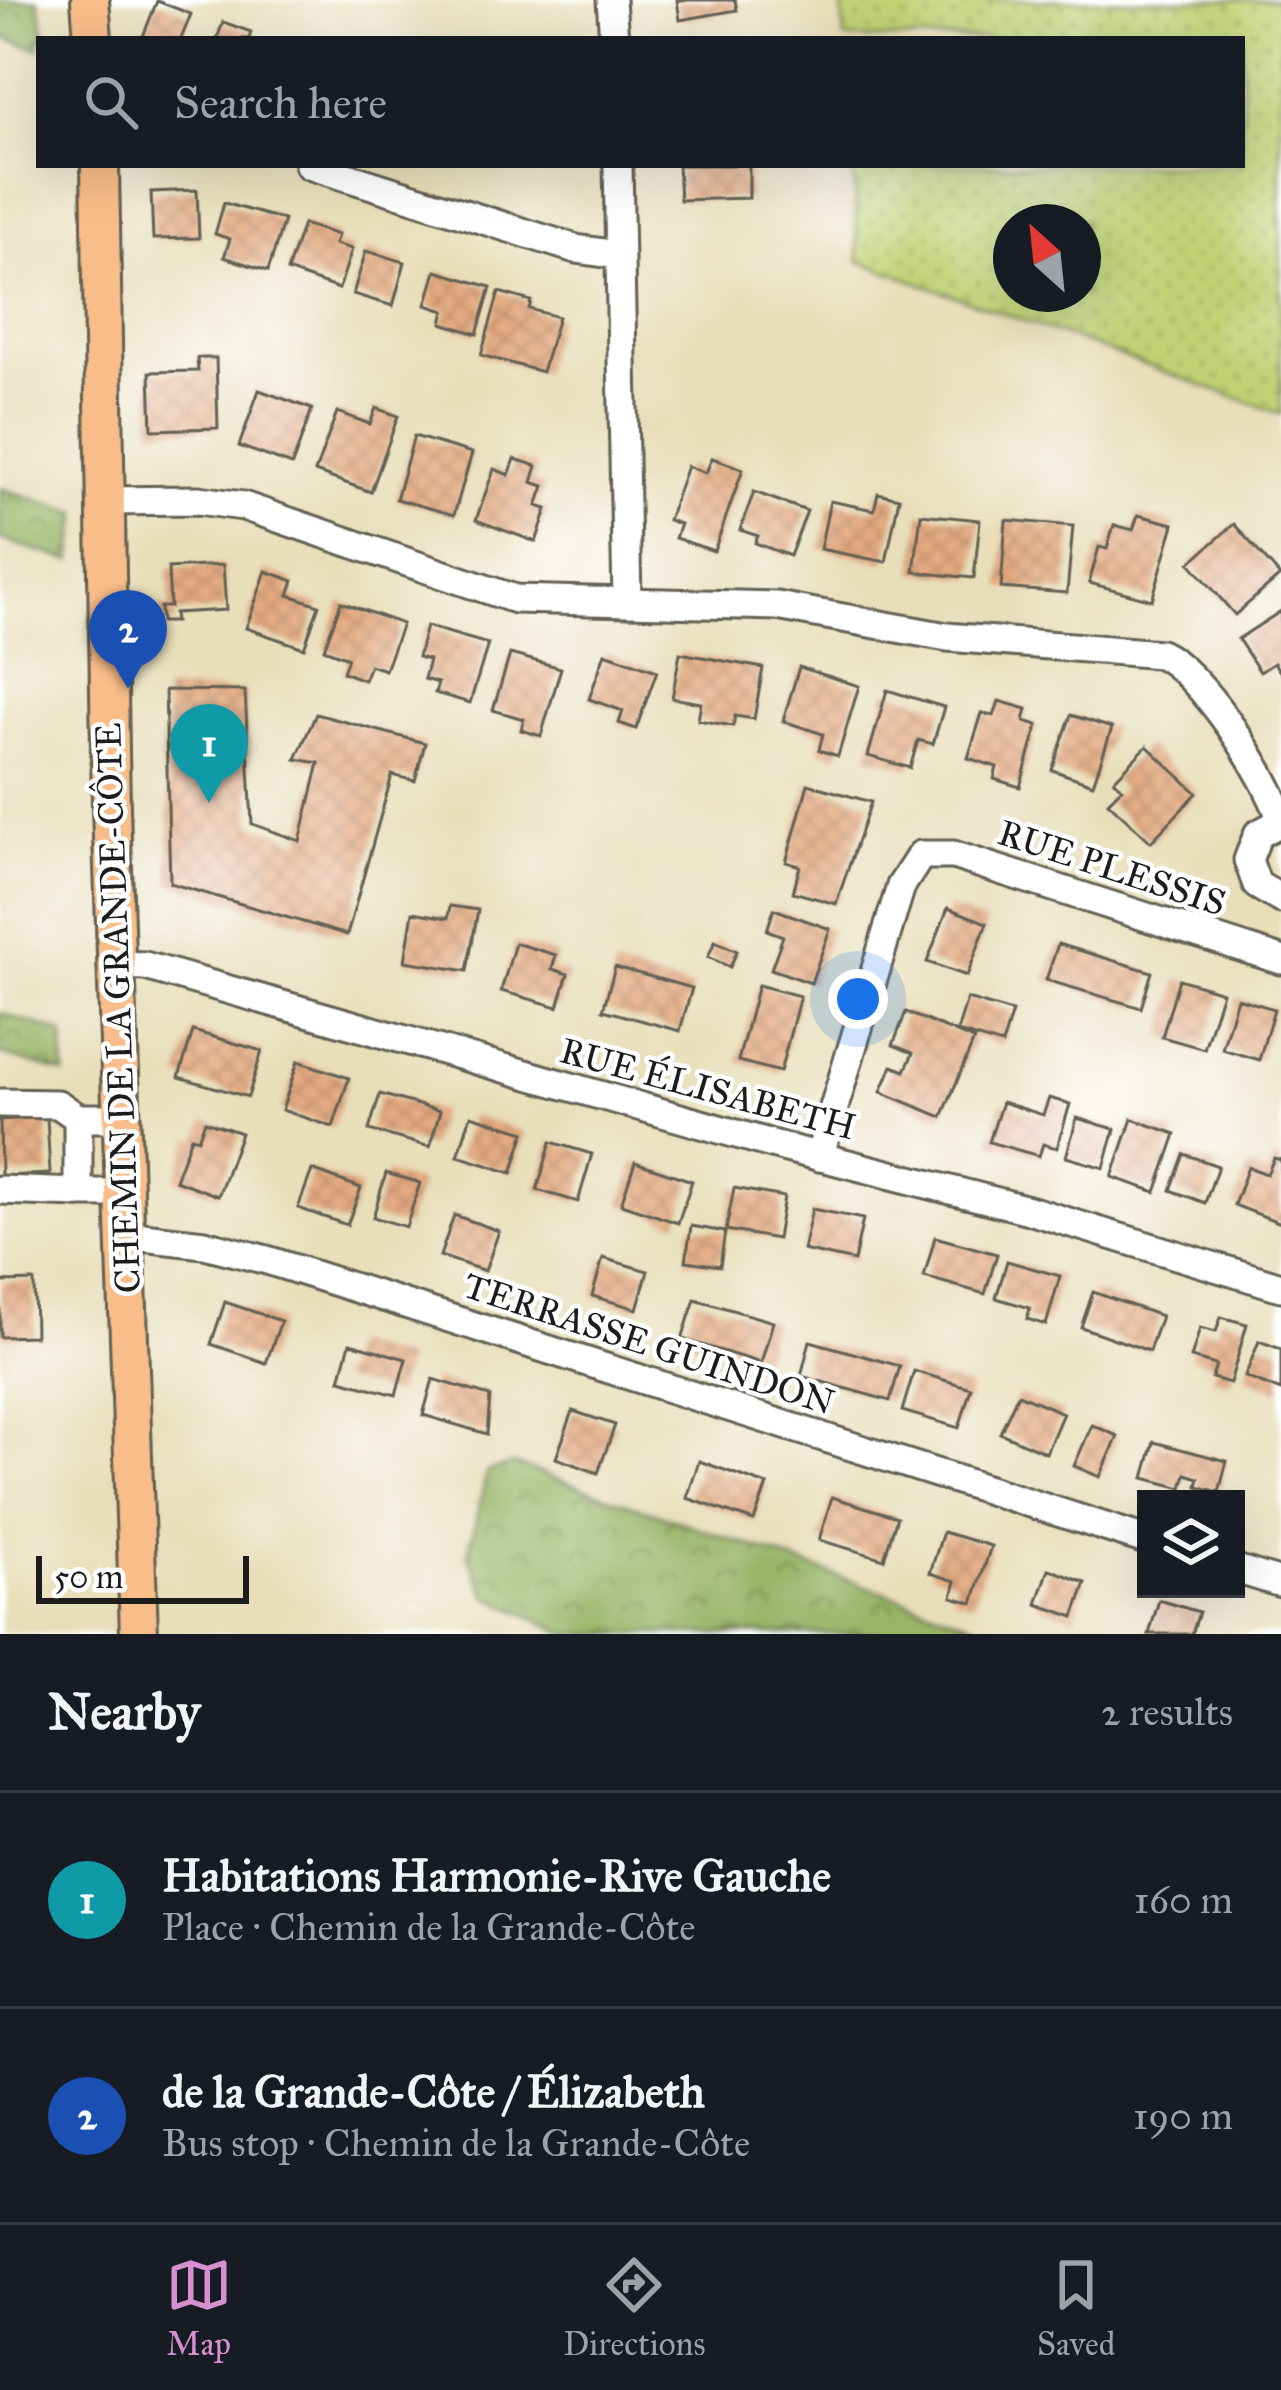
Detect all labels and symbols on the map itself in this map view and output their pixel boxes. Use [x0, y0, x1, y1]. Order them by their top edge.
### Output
north arrow [993, 204, 1101, 312]
pin: 2 [89, 590, 167, 689]
pin: 1 [170, 704, 248, 803]
street label: CHEMIN DE LA GRANDE-CÔTE [86, 722, 150, 1294]
street label: RUE PLESSIS [993, 811, 1231, 925]
your location [828, 969, 888, 1029]
street label: RUE ÉLISABETH [556, 1027, 861, 1150]
street label: TERRASSE GUINDON [458, 1263, 840, 1425]
scale bar [36, 1550, 249, 1603]

